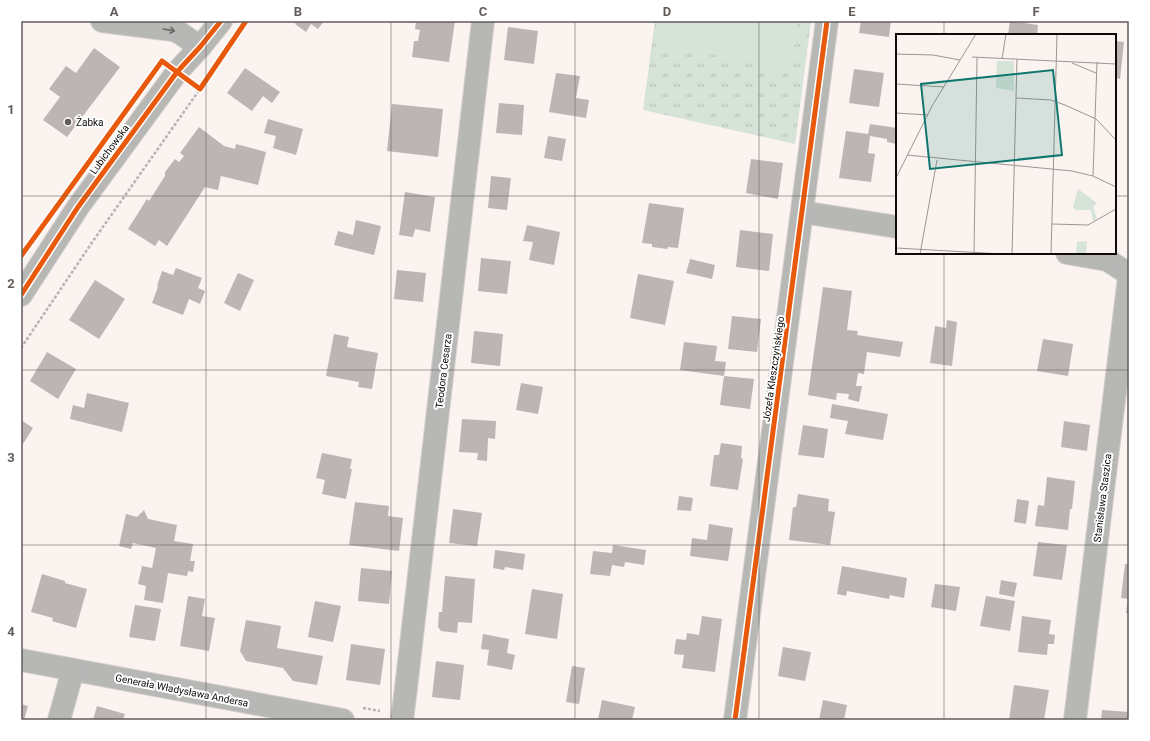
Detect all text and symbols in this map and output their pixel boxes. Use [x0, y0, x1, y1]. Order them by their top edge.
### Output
text: A [110, 4, 119, 19]
text: B [294, 4, 302, 19]
text: C [479, 4, 488, 19]
text: D [663, 4, 671, 19]
text: E [848, 4, 856, 19]
text: F [1032, 4, 1040, 19]
one-way arrow [162, 26, 175, 34]
inset map [896, 34, 1116, 254]
text: 1 [7, 102, 15, 117]
place label: Żabka [76, 116, 104, 128]
marker: Żabka [63, 117, 73, 127]
street label: Lubichowska [88, 122, 131, 176]
text: 2 [7, 276, 15, 291]
street label: Józefa Kleszczyńskiego [761, 315, 786, 423]
street label: Teodora Cesarza [433, 333, 454, 409]
text: 3 [7, 450, 15, 465]
street label: Stanisława Staszica [1092, 453, 1113, 543]
text: 4 [7, 624, 15, 639]
street label: Generała Władysława Andersa [114, 672, 249, 709]

